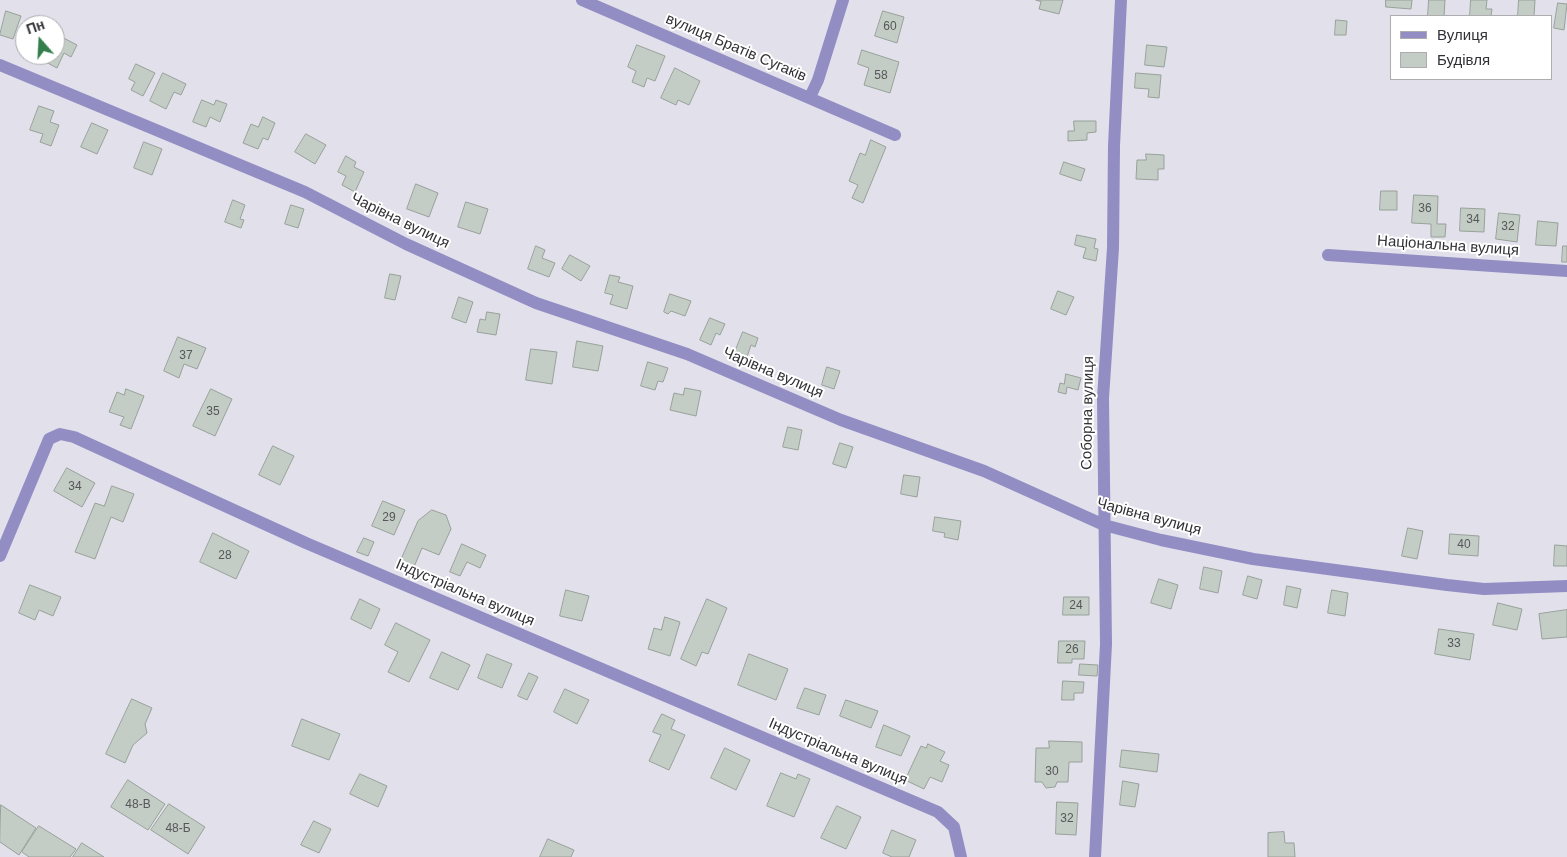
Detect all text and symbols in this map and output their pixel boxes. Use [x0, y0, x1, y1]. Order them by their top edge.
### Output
street label: вулиця Братів Сугаків [663, 10, 809, 86]
north arrow [15, 15, 65, 65]
legend [1390, 15, 1552, 80]
text: Пн [24, 16, 47, 37]
house number: 60 [883, 20, 897, 34]
text: Вулиця [1437, 26, 1488, 43]
text: Будівля [1437, 51, 1490, 68]
house number: 58 [874, 69, 888, 83]
street label: Чарівна вулиця [348, 189, 452, 253]
house number: 36 [1418, 202, 1432, 216]
house number: 34 [1466, 213, 1480, 227]
house number: 32 [1501, 220, 1515, 234]
street label: Національна вулиця [1377, 232, 1519, 260]
street label: Чарівна вулиця [720, 344, 826, 402]
house number: 37 [179, 349, 193, 363]
street label: Соборна вулиця [1078, 356, 1098, 470]
house number: 35 [206, 405, 220, 419]
house number: 34 [68, 480, 82, 494]
street label: Чарівна вулиця [1095, 494, 1203, 540]
house number: 29 [382, 511, 396, 525]
house number: 40 [1457, 538, 1471, 552]
house number: 28 [218, 549, 232, 563]
street label: Індустріальна вулиця [393, 556, 537, 630]
house number: 24 [1069, 599, 1083, 613]
house number: 33 [1447, 637, 1461, 651]
house number: 26 [1065, 643, 1079, 657]
street label: Індустріальна вулиця [766, 715, 910, 789]
house number: 30 [1045, 765, 1059, 779]
house number: 48-В [125, 798, 151, 812]
house number: 32 [1060, 812, 1074, 826]
house number: 48-Б [165, 822, 191, 836]

